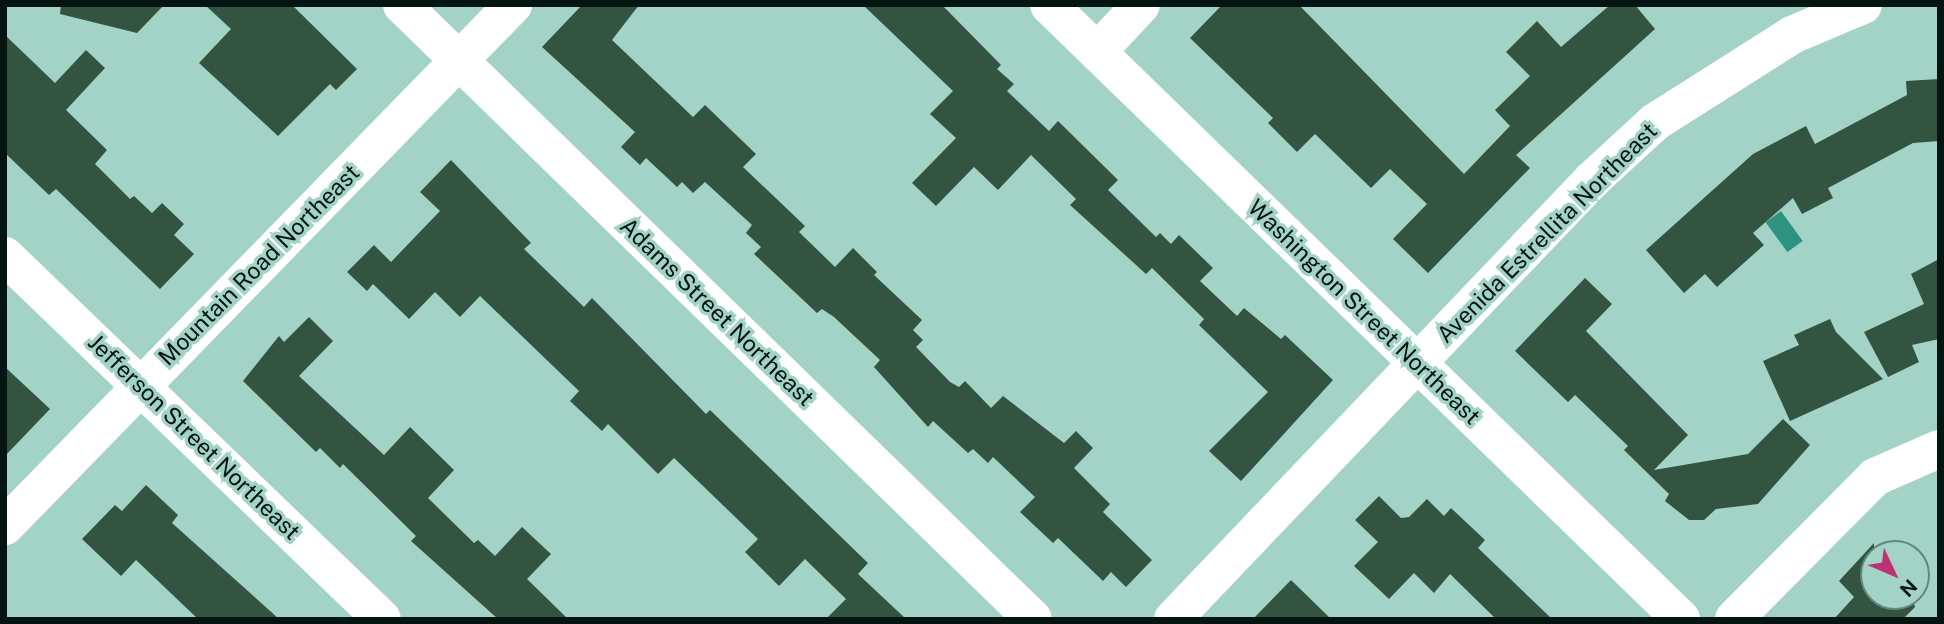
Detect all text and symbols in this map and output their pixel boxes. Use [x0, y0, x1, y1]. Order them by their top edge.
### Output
street label: Avenida Estrellita Northeast [1431, 117, 1663, 349]
street label: Mountain Road Northeast [153, 159, 365, 371]
street label: Washington Street Northeast [1242, 194, 1486, 430]
street label: Adams Street Northeast [614, 212, 820, 412]
street label: Jefferson Street Northeast [82, 328, 306, 546]
north arrow [1860, 540, 1930, 610]
text: N [1896, 575, 1922, 601]

